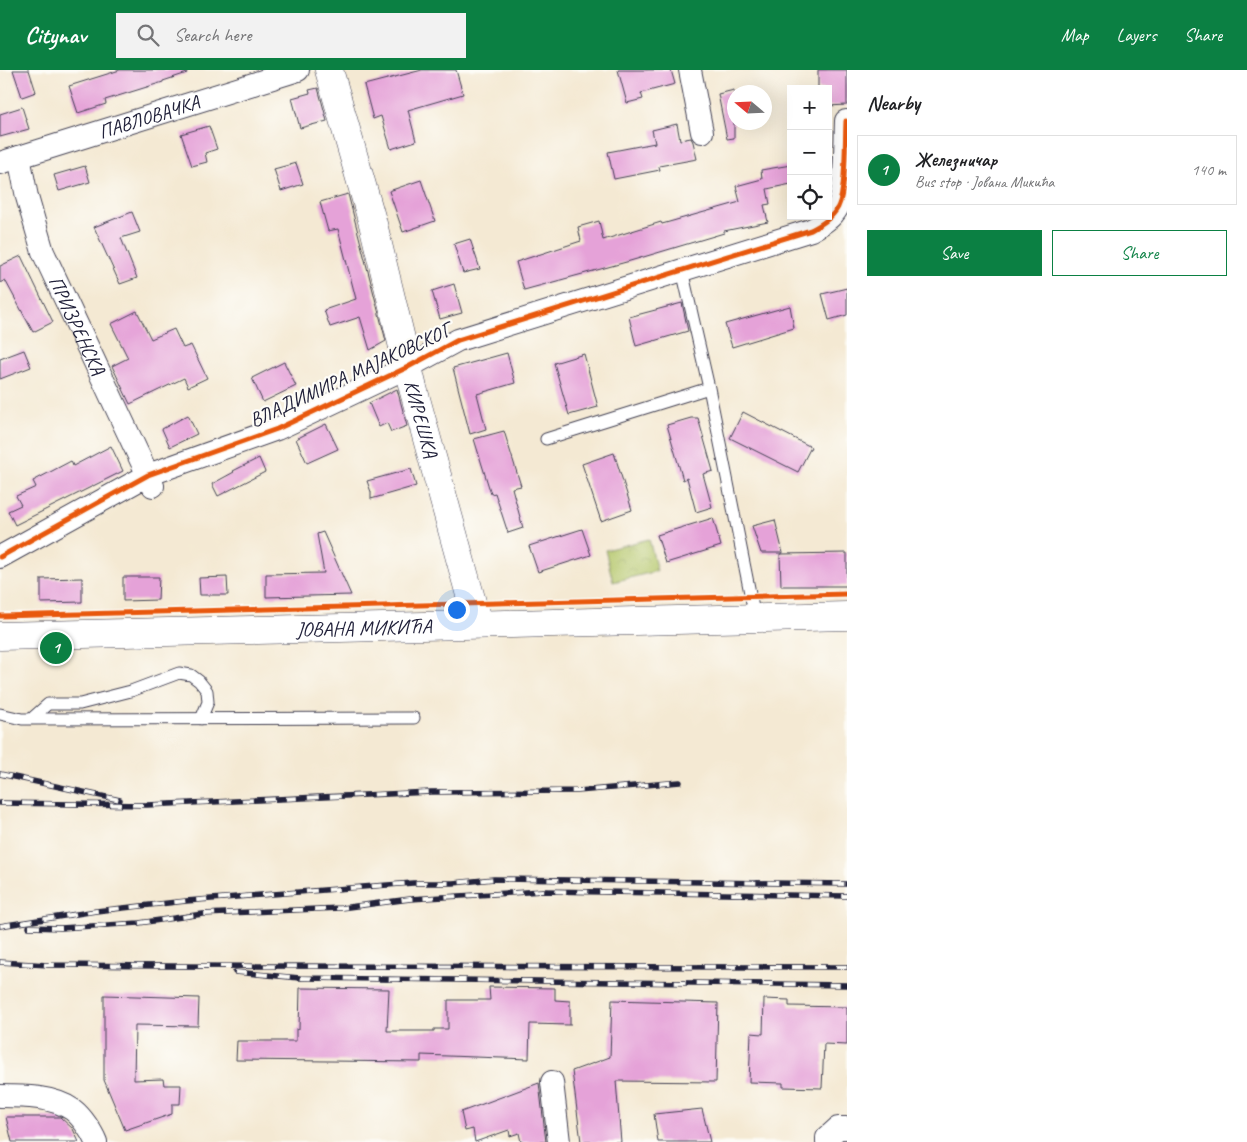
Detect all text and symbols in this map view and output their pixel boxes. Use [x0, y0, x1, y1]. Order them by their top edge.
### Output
search box [116, 13, 466, 58]
text: Citynav [25, 20, 86, 50]
icon: search [134, 21, 162, 49]
text: Search here [174, 23, 251, 47]
text: Map [1061, 24, 1089, 46]
text: Layers [1117, 24, 1156, 46]
text: Share [1184, 24, 1222, 46]
north arrow [727, 85, 772, 130]
map controls [787, 85, 832, 220]
button: + [787, 85, 832, 130]
street label: ПАВЛОВАЧКА [96, 89, 203, 144]
text: Nearby [867, 90, 920, 116]
button: − [787, 130, 832, 175]
text: Железничар [915, 148, 997, 172]
text: 1 [880, 160, 888, 180]
text: 140 m [1192, 160, 1226, 180]
text: Bus stop · Јована Микића [915, 172, 1054, 192]
button: locate [787, 175, 832, 220]
button: Save [867, 230, 1042, 276]
button: Share [1052, 230, 1227, 276]
street label: ПРИЗРЕНСКА [44, 272, 112, 380]
street label: ВЛАДИМИРА МАЈАКОВСКОГ [245, 315, 459, 433]
street label: КИРЕШКА [399, 378, 444, 461]
your location [444, 597, 470, 623]
street label: ЈОВАНА МИКИЋА [295, 613, 433, 642]
pin: 1 [40, 629, 72, 667]

